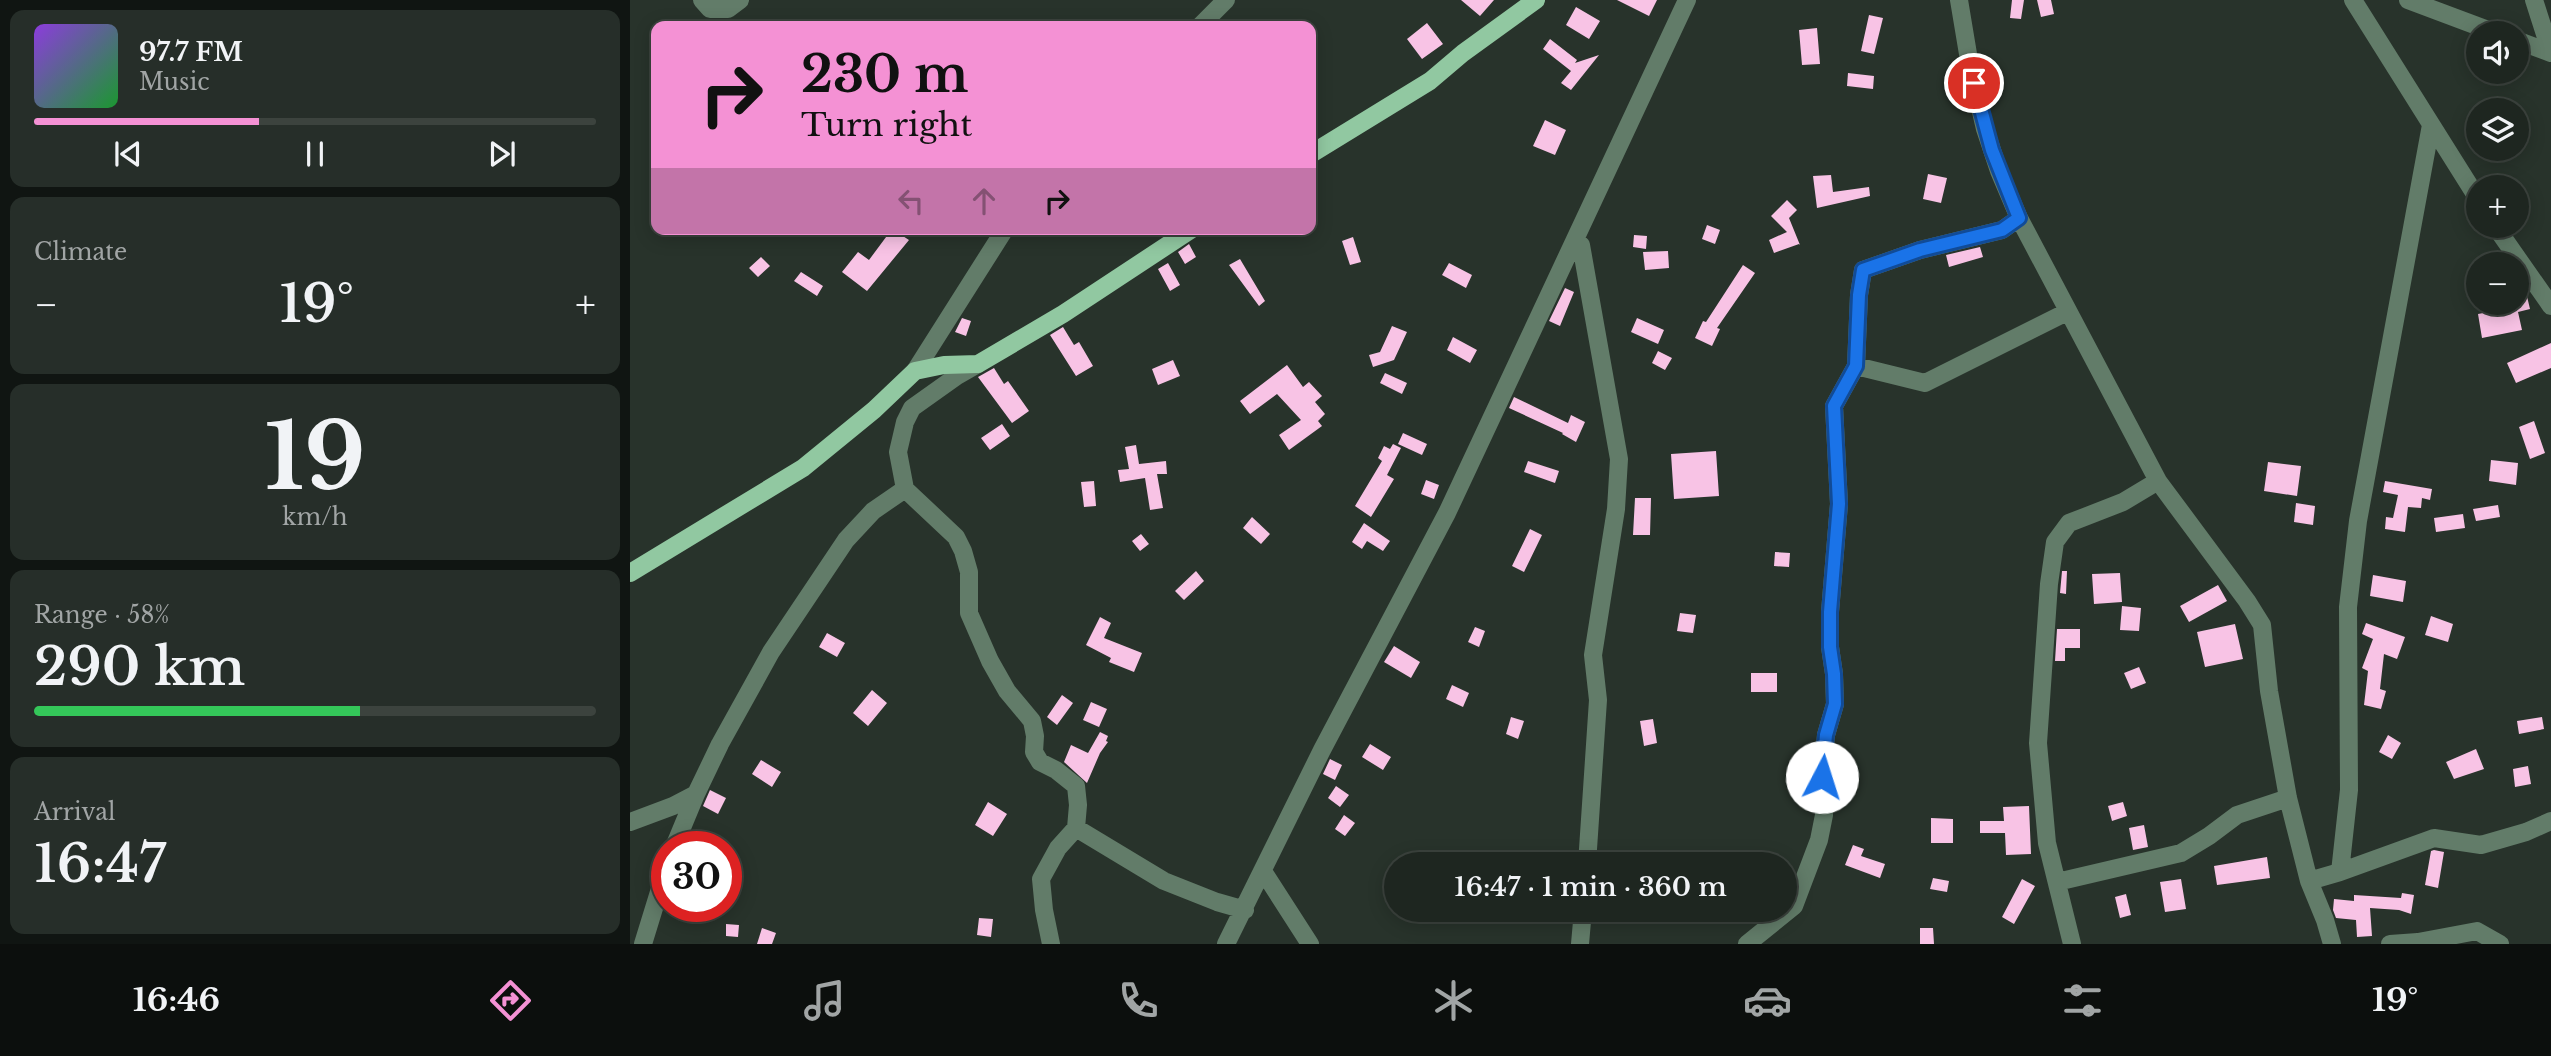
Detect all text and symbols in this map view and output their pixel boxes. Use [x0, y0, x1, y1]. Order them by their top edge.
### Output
map controls [2466, 21, 2529, 315]
button: sound [2466, 21, 2529, 84]
text: 97.7 FM [139, 36, 243, 68]
text: 230 m [801, 44, 968, 105]
icon: right [686, 49, 777, 140]
pin [1944, 53, 2004, 113]
icon: arrive [1955, 64, 1993, 102]
text: Music [139, 68, 210, 96]
button: layers [2466, 98, 2529, 161]
text: Turn right [801, 105, 972, 145]
icon: previous [109, 135, 147, 173]
icon: pause [296, 135, 334, 173]
icon: next [483, 135, 521, 173]
button: + [2466, 175, 2529, 238]
icon: left [892, 182, 930, 220]
icon: ahead [965, 182, 1003, 220]
icon: right [1038, 182, 1076, 220]
text: Climate [34, 238, 127, 266]
button: − [2466, 252, 2529, 315]
text: 19° [279, 272, 354, 336]
text: − [34, 281, 58, 328]
text: + [575, 281, 596, 328]
text: 19 [264, 401, 366, 514]
text: km/h [282, 503, 348, 531]
text: Range · 58% [34, 601, 170, 629]
text: 290 km [34, 635, 245, 699]
position arrow [1785, 740, 1859, 814]
text: Arrival [34, 798, 115, 826]
speed limit sign: 30 [651, 831, 742, 922]
text: 16:47 [34, 832, 166, 896]
text: 16:47 · 1 min · 360 m [1454, 871, 1727, 903]
icon: directions [486, 976, 535, 1025]
icon: music [800, 976, 849, 1025]
icon: phone [1114, 976, 1163, 1025]
icon: climate [1429, 976, 1478, 1025]
icon: car [1743, 976, 1792, 1025]
icon: filters [2058, 976, 2107, 1025]
text: 16:46 [133, 980, 220, 1020]
text: 19° [2372, 980, 2418, 1020]

